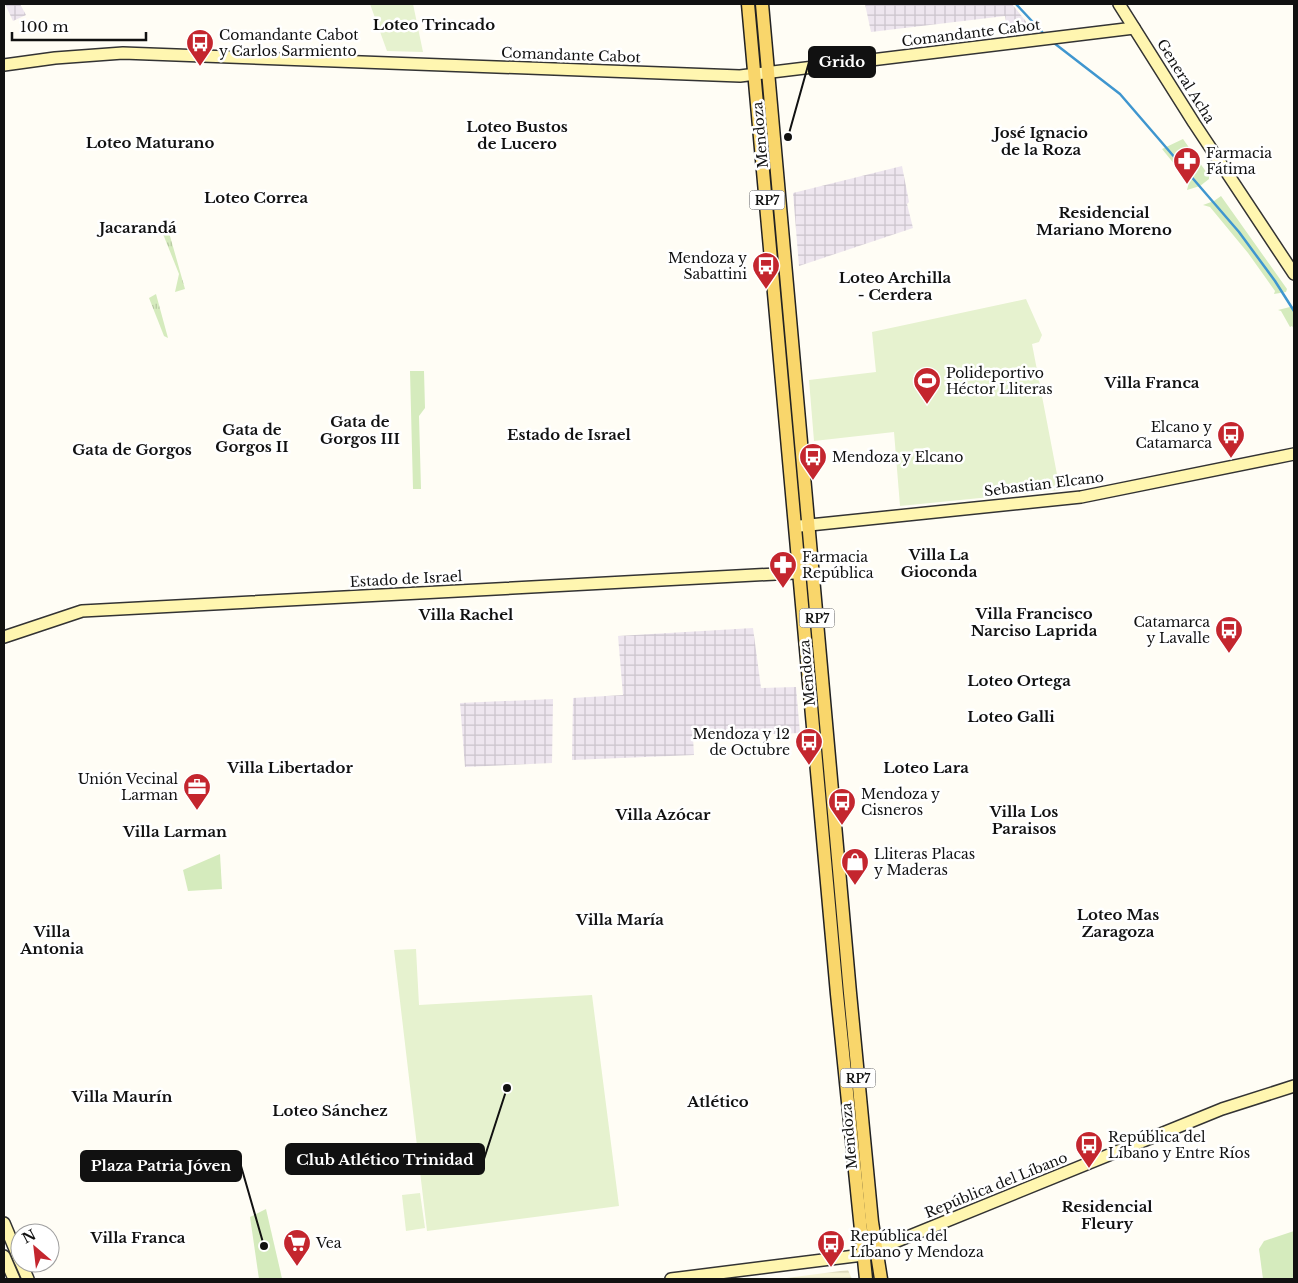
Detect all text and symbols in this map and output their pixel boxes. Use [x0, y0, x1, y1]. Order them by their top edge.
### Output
scale bar [12, 10, 146, 42]
district label: Loteo Trincado [373, 15, 495, 34]
street label: Comandante Cabot [901, 15, 1042, 50]
text: 100 m [20, 17, 69, 36]
place label: Comandante Cabot y Carlos Sarmiento [219, 26, 359, 60]
bus stop icon: Comandante Cabot y Carlos Sarmiento [185, 28, 215, 67]
street label: General Acha [1153, 36, 1219, 127]
street label: Comandante Cabot [501, 44, 642, 66]
callout: Grido [809, 47, 875, 77]
text: Grido [819, 52, 865, 71]
street label: Mendoza [748, 101, 772, 169]
district label: Loteo Bustos de Lucero [466, 117, 568, 153]
district label: José Ignacio de la Roza [991, 123, 1088, 159]
district label: Loteo Maturano [86, 133, 214, 152]
place label: Farmacia Fátima [1206, 144, 1272, 178]
pharmacy icon: Farmacia Fátima [1172, 146, 1202, 185]
district label: Loteo Correa [204, 188, 308, 207]
road number: RP7 [750, 190, 784, 210]
district label: Residencial Mariano Moreno [1036, 203, 1172, 239]
district label: Jacarandá [96, 218, 177, 237]
place label: Mendoza y Sabattini [668, 249, 747, 283]
bus stop icon: Mendoza y Sabattini [751, 251, 781, 290]
district label: Loteo Archilla - Cerdera [839, 268, 952, 304]
place label: Polideportivo Héctor Lliteras [946, 364, 1053, 398]
sports icon: Polideportivo Héctor Lliteras [912, 366, 942, 405]
district label: Villa Franca [1104, 373, 1200, 392]
district label: Gata de Gorgos III [320, 412, 400, 448]
place label: Elcano y Catamarca [1135, 418, 1212, 452]
district label: Gata de Gorgos II [215, 420, 289, 456]
bus stop icon: Elcano y Catamarca [1216, 420, 1246, 459]
district label: Estado de Israel [507, 425, 632, 444]
district label: Gata de Gorgos [72, 440, 192, 459]
bus stop icon: Mendoza y Elcano [798, 442, 828, 481]
place label: Mendoza y Elcano [832, 448, 963, 466]
street label: Sebastian Elcano [983, 468, 1105, 500]
district label: Villa La Gioconda [901, 545, 978, 581]
place label: Farmacia República [802, 548, 874, 582]
pharmacy icon: Farmacia República [768, 550, 798, 589]
street label: Estado de Israel [349, 567, 463, 591]
district label: Villa Francisco Narciso Laprida [971, 604, 1098, 640]
district label: Villa Rachel [418, 605, 514, 624]
road number: RP7 [800, 608, 834, 628]
place label: Catamarca y Lavalle [1133, 613, 1210, 647]
bus stop icon: Catamarca y Lavalle [1214, 615, 1244, 654]
street label: Mendoza [795, 639, 819, 707]
district label: Loteo Ortega [967, 671, 1071, 690]
district label: Loteo Galli [967, 707, 1055, 726]
place label: Mendoza y 12 de Octubre [692, 725, 790, 759]
bus stop icon: Mendoza y 12 de Octubre [794, 727, 824, 766]
district label: Villa Libertador [226, 758, 353, 777]
district label: Loteo Lara [883, 758, 969, 777]
place label: Unión Vecinal Larman [78, 770, 178, 804]
office icon: Unión Vecinal Larman [182, 772, 212, 811]
place label: Mendoza y Cisneros [861, 785, 940, 819]
bus stop icon: Mendoza y Cisneros [827, 787, 857, 826]
district label: Villa Los Paraisos [989, 802, 1058, 838]
district label: Villa Azócar [614, 805, 711, 824]
district label: Villa Larman [122, 822, 227, 841]
place label: Lliteras Placas y Maderas [874, 845, 975, 879]
shop icon: Lliteras Placas y Maderas [840, 847, 870, 886]
district label: Loteo Mas Zaragoza [1077, 905, 1159, 941]
district label: Villa María [575, 910, 664, 929]
district label: Villa Antonia [19, 922, 84, 958]
road number: RP7 [840, 1068, 876, 1088]
district label: Villa Maurín [71, 1087, 172, 1106]
district label: Atlético [686, 1092, 749, 1111]
district label: Loteo Sánchez [272, 1101, 388, 1120]
street label: Mendoza [837, 1102, 861, 1170]
place label: República del Líbano y Entre Ríos [1108, 1128, 1250, 1162]
bus stop icon: República del Líbano y Entre Ríos [1074, 1130, 1104, 1169]
callout: Club Atlético Trinidad [286, 1144, 484, 1174]
street label: República del Líbano [922, 1148, 1070, 1222]
text: Club Atlético Trinidad [296, 1150, 474, 1169]
callout: Plaza Patria Jóven [81, 1151, 241, 1181]
text: Plaza Patria Jóven [91, 1156, 231, 1175]
district label: Residencial Fleury [1061, 1197, 1153, 1233]
north arrow [10, 1223, 60, 1273]
text: N [19, 1225, 39, 1248]
place label: República del Líbano y Mendoza [850, 1227, 984, 1261]
district label: Villa Franca [90, 1228, 186, 1247]
supermarket icon: Vea [282, 1228, 312, 1267]
bus stop icon: República del Líbano y Mendoza [816, 1229, 846, 1268]
place label: Vea [315, 1234, 342, 1252]

